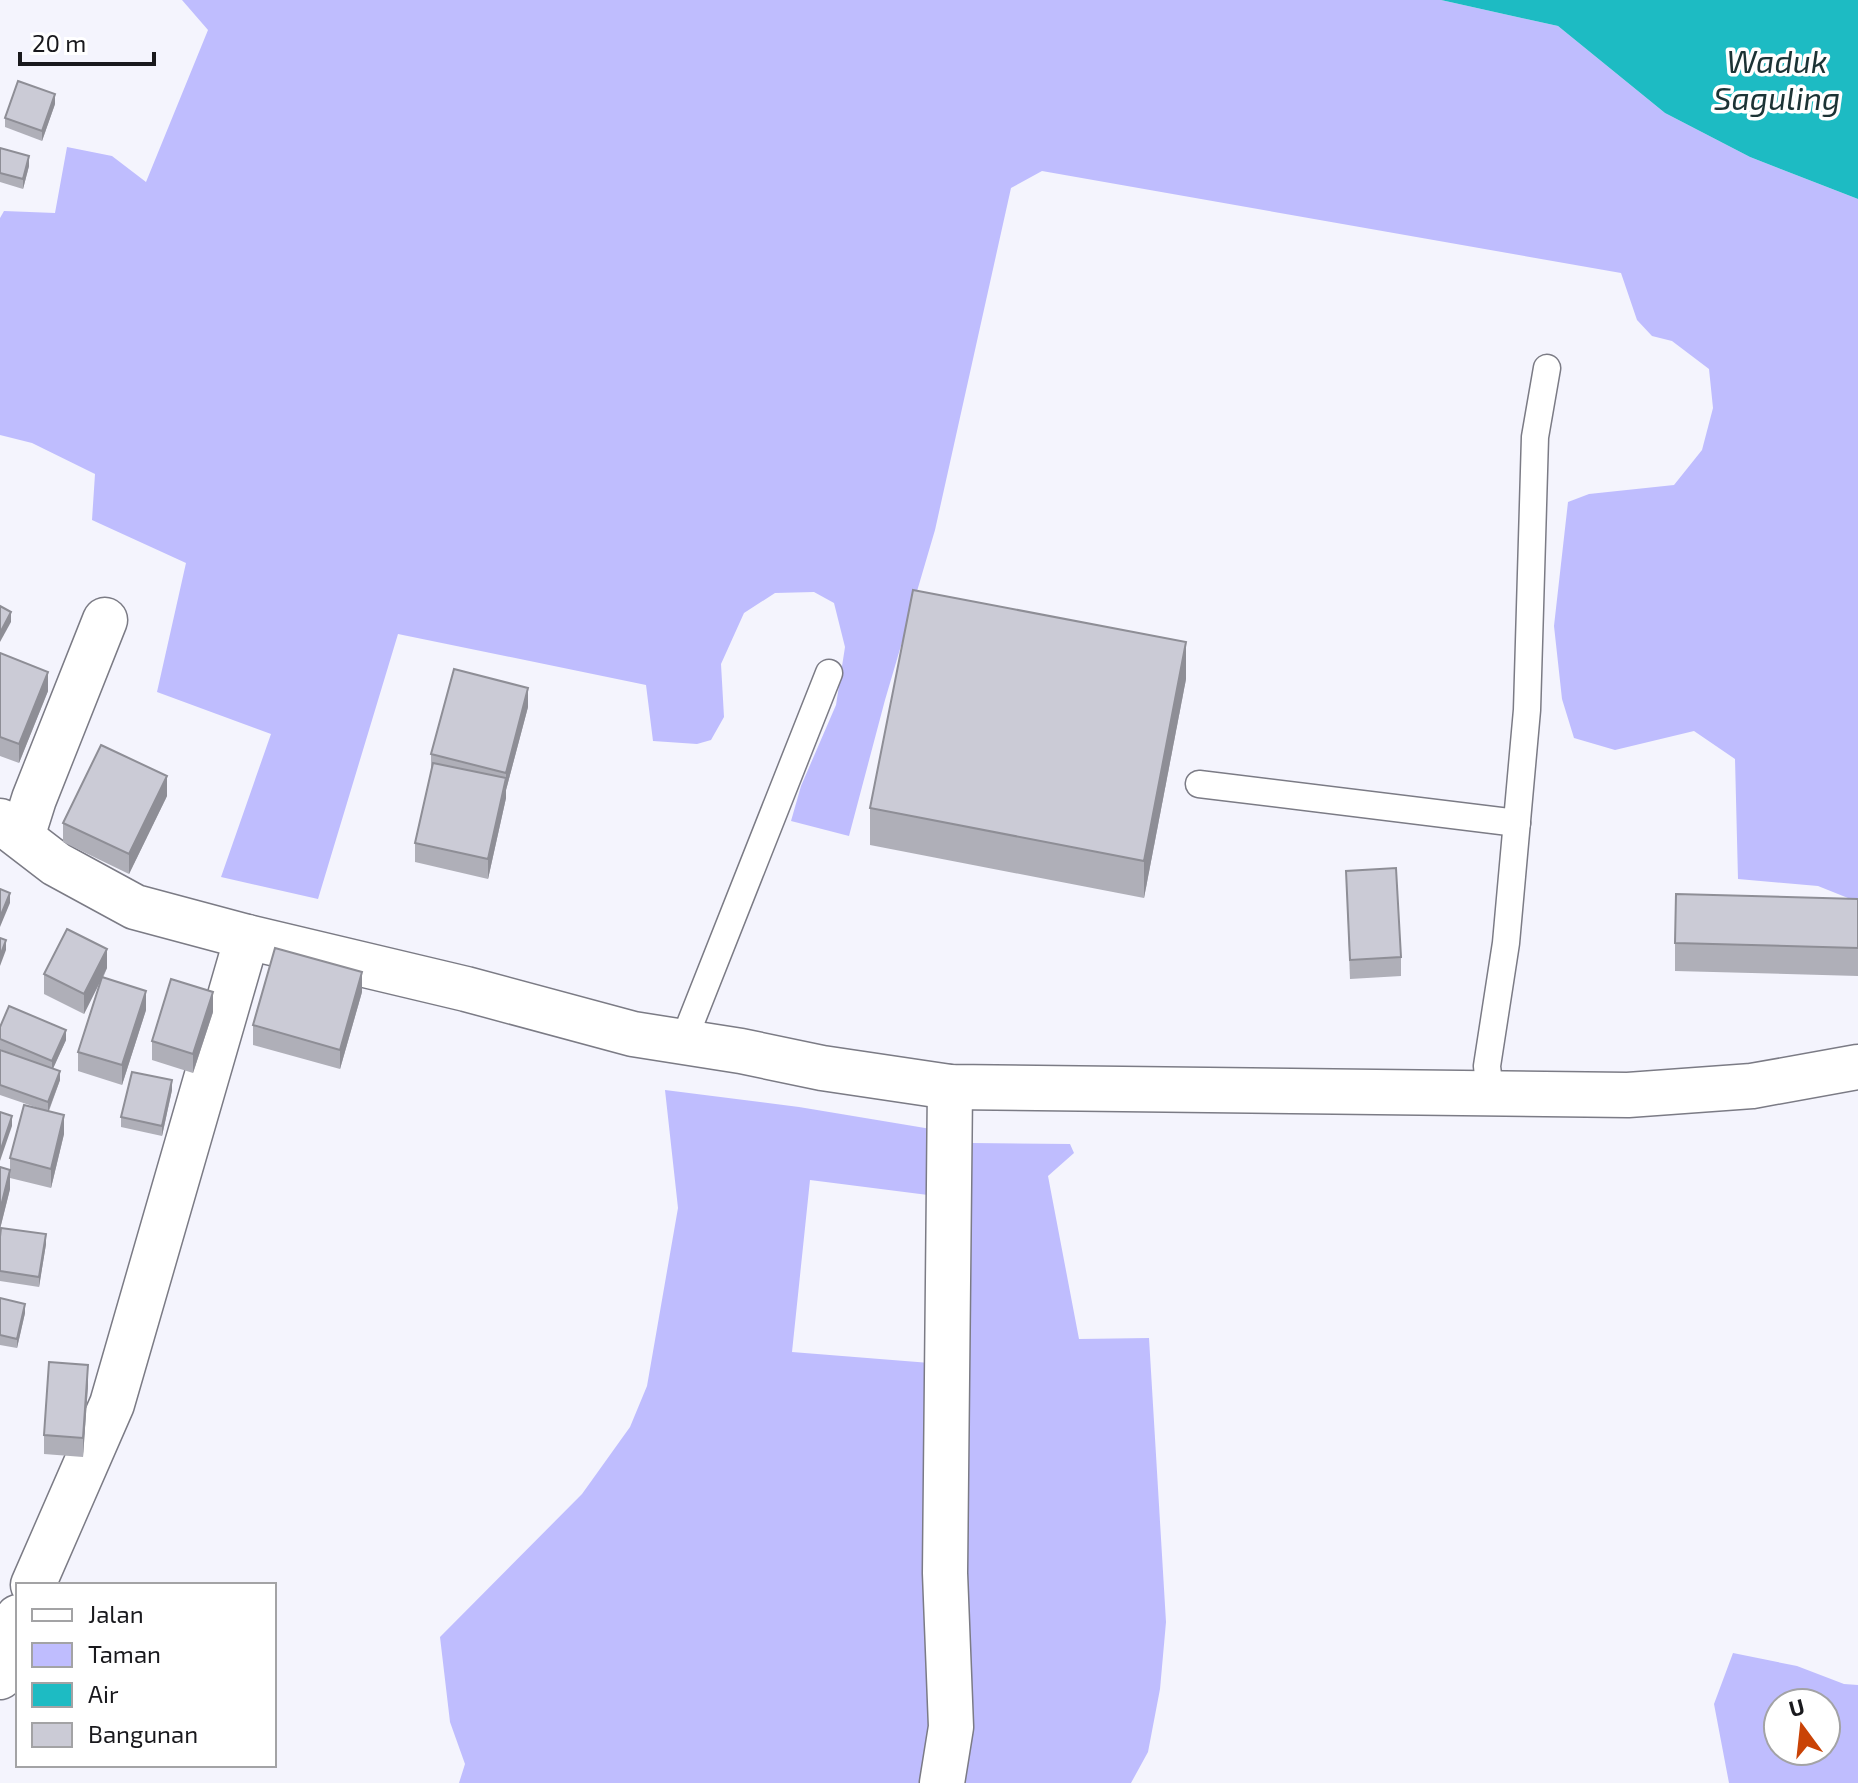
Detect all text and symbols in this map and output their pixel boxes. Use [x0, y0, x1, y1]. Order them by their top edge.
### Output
scale bar [20, 16, 154, 66]
text: 20 m [32, 28, 86, 57]
water label: Waduk Saguling [1714, 41, 1840, 117]
legend [16, 1583, 276, 1767]
text: Jalan [88, 1599, 144, 1628]
text: Taman [88, 1639, 161, 1668]
text: Air [88, 1679, 119, 1708]
north arrow [1762, 1687, 1842, 1767]
text: U [1786, 1692, 1807, 1721]
text: Bangunan [88, 1719, 198, 1748]

